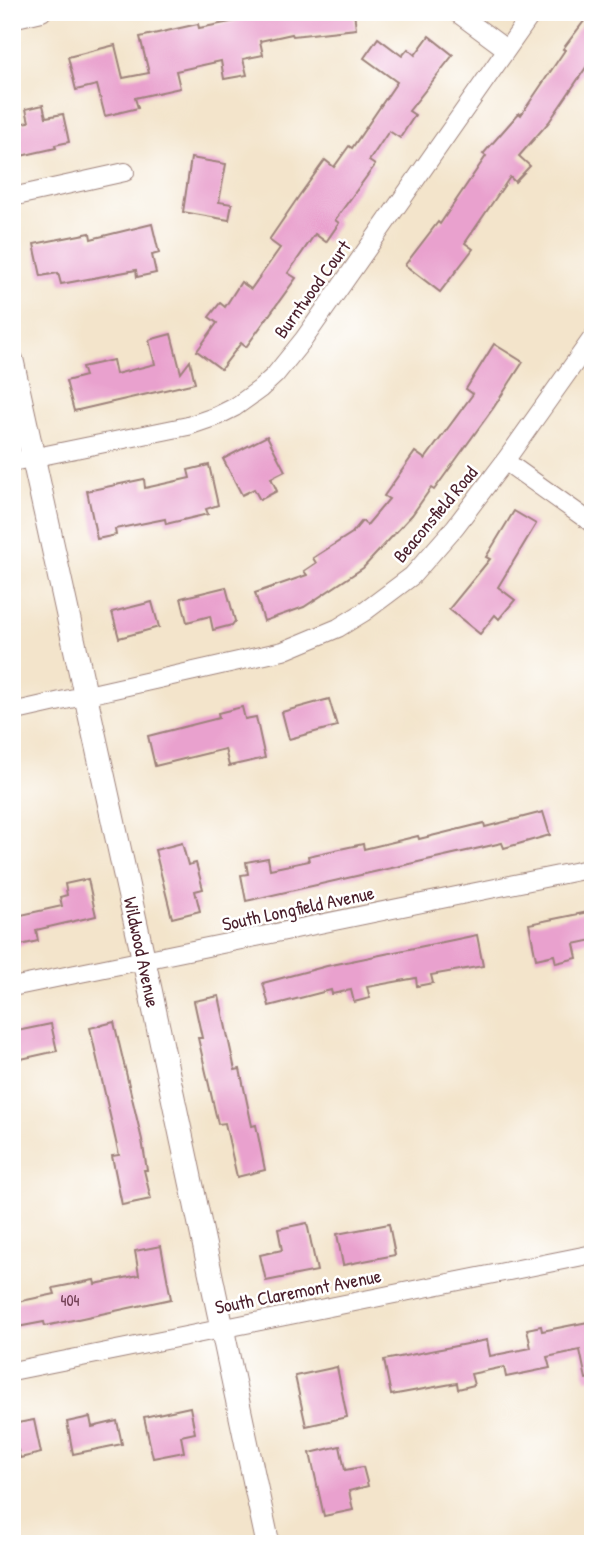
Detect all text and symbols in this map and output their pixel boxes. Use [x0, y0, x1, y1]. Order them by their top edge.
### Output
street label: Burntwood Court [268, 234, 357, 343]
street label: Beaconsfield Road [387, 460, 483, 568]
street label: South Longfield Avenue [220, 879, 377, 937]
street label: Wildwood Avenue [118, 894, 167, 1010]
street label: South Claremont Avenue [213, 1262, 384, 1320]
house number: 404 [60, 1289, 80, 1311]

